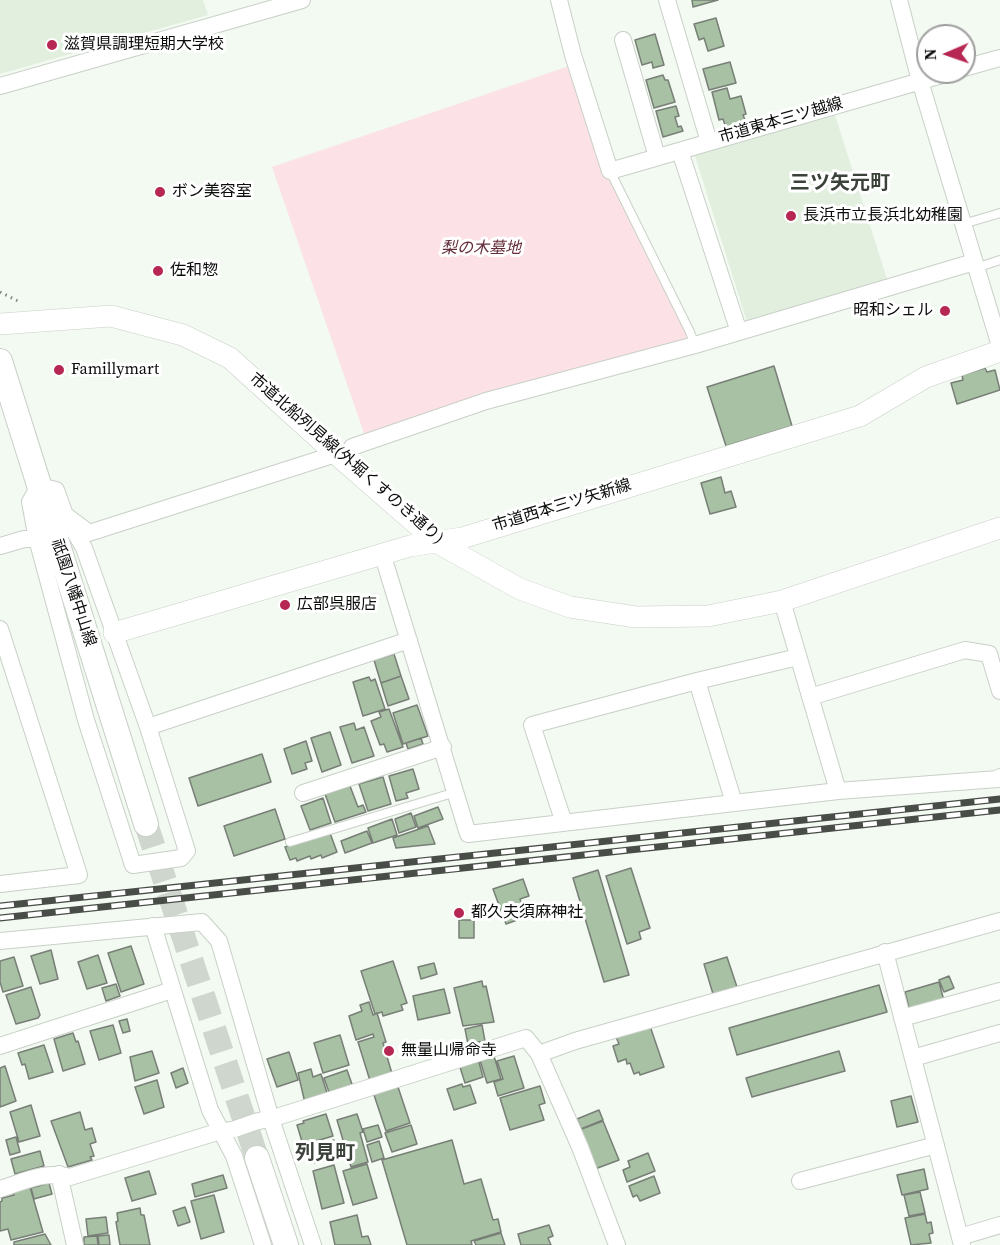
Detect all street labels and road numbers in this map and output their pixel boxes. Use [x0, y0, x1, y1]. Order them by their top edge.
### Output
street label: 市道東本三ツ越線 [717, 94, 845, 148]
street label: 市道北船列見線(外堀くすのき通り) [245, 369, 447, 549]
street label: 市道西本三ツ矢新線 [490, 476, 634, 536]
street label: 祇園八幡中山線 [47, 537, 99, 649]

